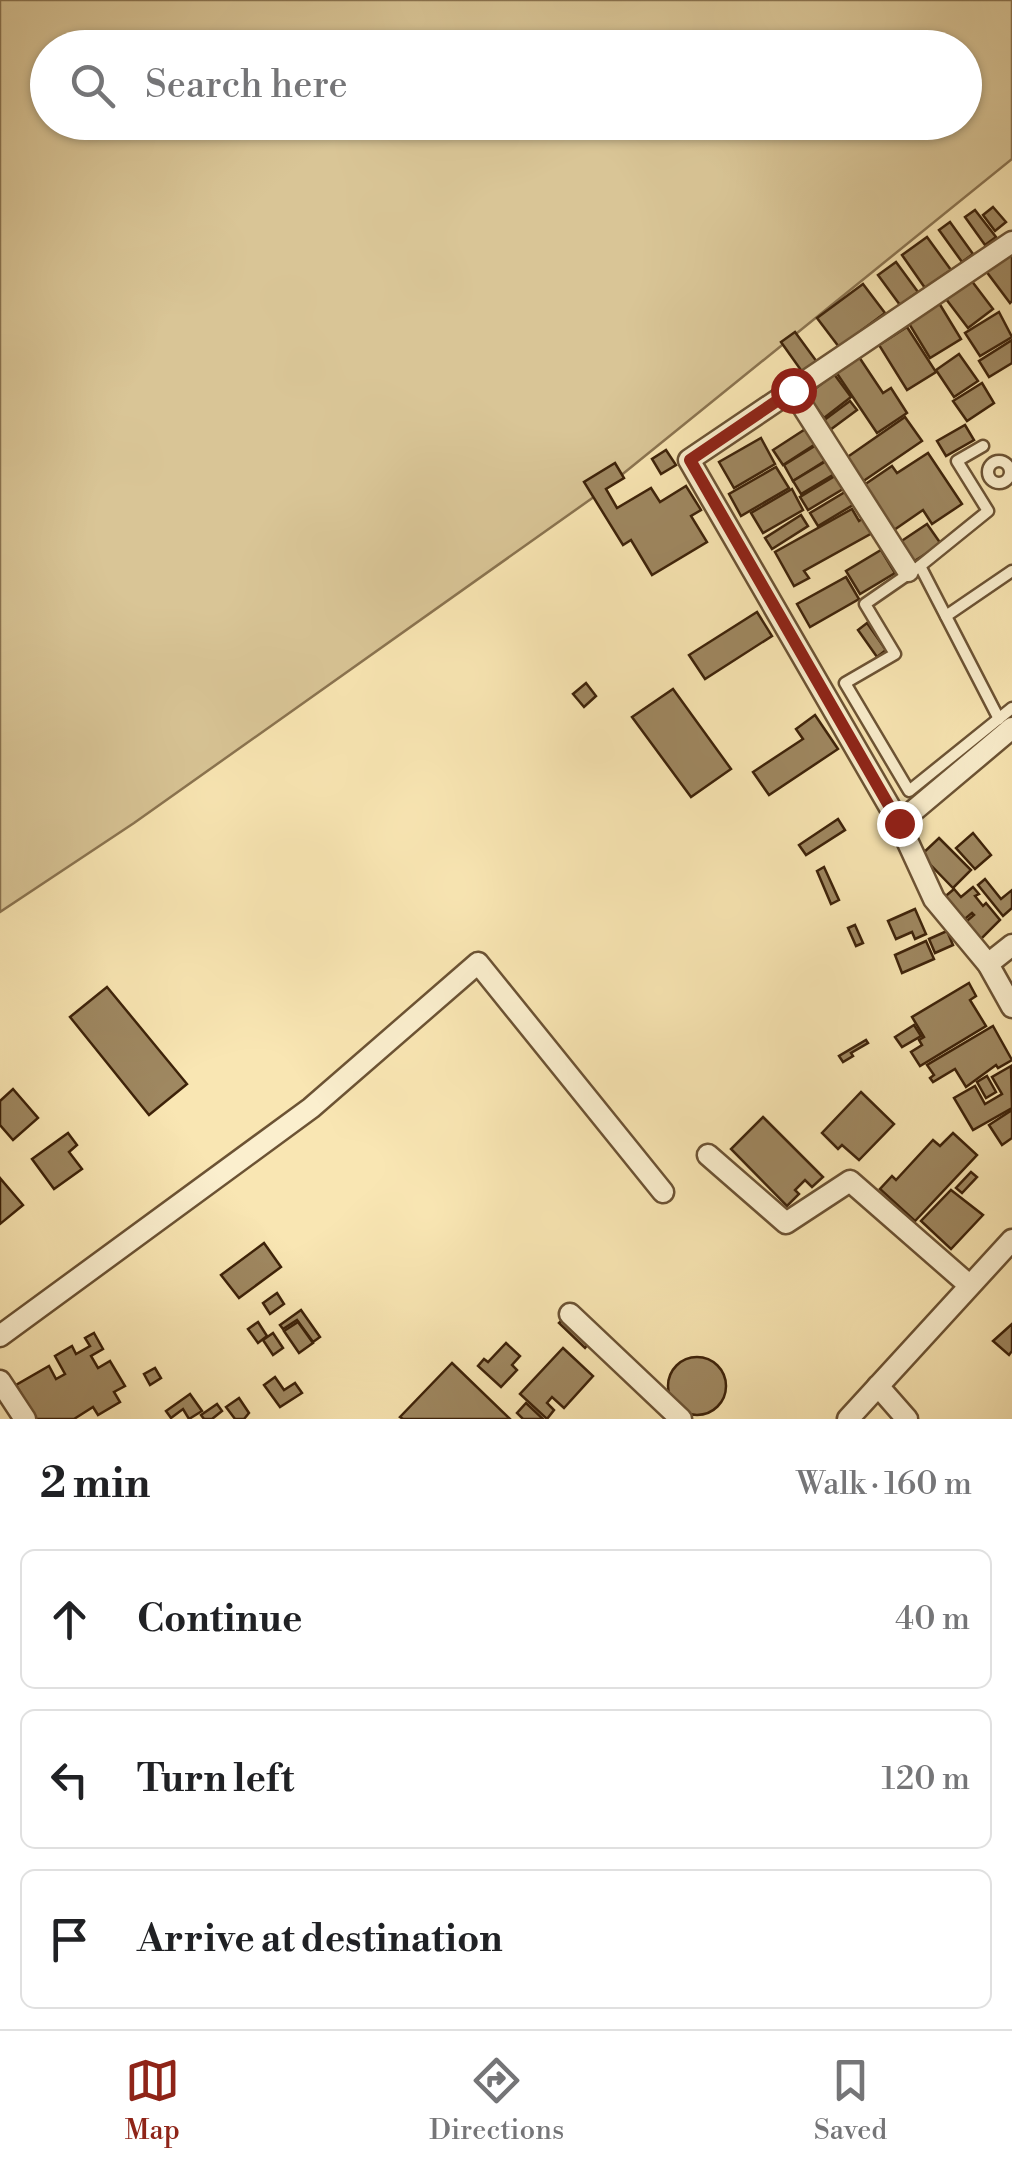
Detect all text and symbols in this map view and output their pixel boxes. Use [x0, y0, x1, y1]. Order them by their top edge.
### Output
search box [30, 30, 982, 140]
icon: search [65, 58, 120, 113]
text: Search here [145, 62, 348, 109]
route start [771, 368, 817, 414]
route end [877, 801, 923, 847]
text: 2 min [40, 1458, 150, 1511]
text: Walk · 160 m [796, 1464, 972, 1504]
icon: ahead [42, 1592, 97, 1647]
text: Continue [137, 1596, 302, 1643]
text: 40 m [895, 1599, 970, 1639]
icon: left [42, 1752, 97, 1807]
text: Turn left [137, 1756, 294, 1803]
text: 120 m [881, 1759, 970, 1799]
icon: arrive [42, 1912, 97, 1967]
text: Arrive at destination [137, 1916, 503, 1963]
tab: Map [125, 2053, 180, 2148]
tab: Directions [429, 2053, 564, 2148]
tab: Saved [814, 2053, 887, 2148]

